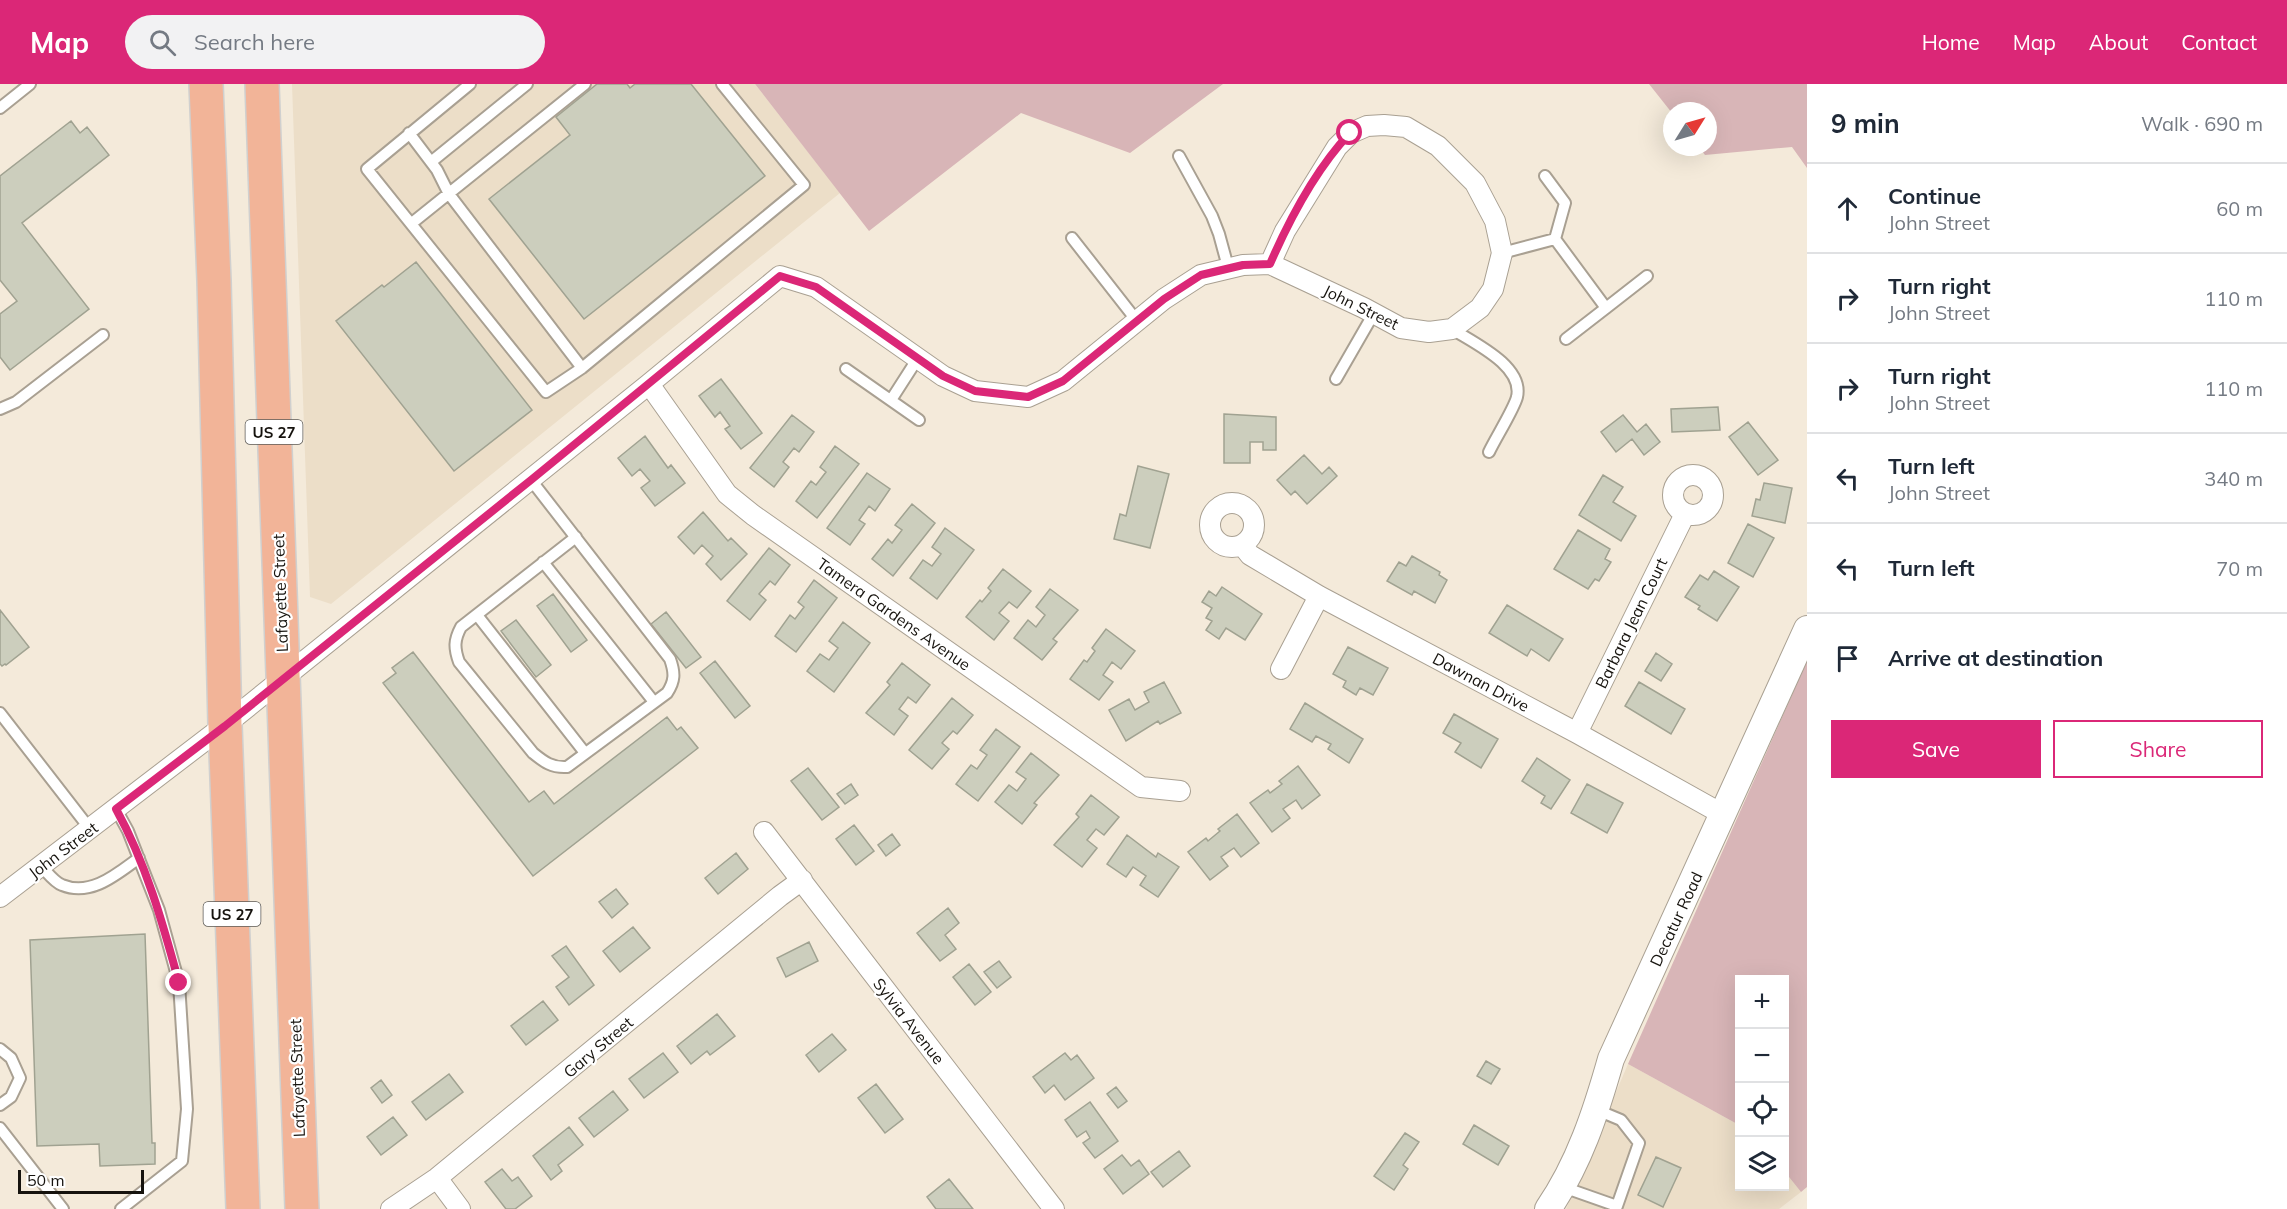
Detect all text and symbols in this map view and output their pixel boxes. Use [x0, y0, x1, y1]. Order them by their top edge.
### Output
search box [125, 15, 545, 69]
text: Map [30, 25, 89, 60]
icon: search [146, 26, 179, 59]
text: Search here [194, 28, 315, 56]
text: Home [1922, 29, 1980, 55]
text: Map [2013, 29, 2056, 55]
text: About [2089, 29, 2148, 55]
text: Contact [2181, 29, 2257, 55]
north arrow [1663, 102, 1717, 156]
text: 9 min [1831, 107, 1900, 140]
text: Walk · 690 m [2141, 111, 2263, 136]
route start [1336, 119, 1362, 145]
text: Continue [1888, 182, 1981, 210]
icon: ahead [1831, 192, 1864, 225]
text: 60 m [2216, 196, 2263, 221]
text: John Street [1888, 210, 1990, 235]
text: Turn right [1888, 272, 1991, 300]
street label: John Street [1320, 280, 1402, 334]
icon: right [1831, 282, 1864, 315]
text: 110 m [2204, 286, 2263, 311]
text: John Street [1888, 300, 1990, 325]
text: Turn right [1888, 362, 1991, 390]
icon: right [1831, 372, 1864, 405]
text: 110 m [2204, 376, 2263, 401]
text: John Street [1888, 390, 1990, 415]
road number: US 27 [246, 420, 302, 444]
text: Turn left [1888, 452, 1975, 480]
icon: left [1831, 462, 1864, 495]
text: 340 m [2204, 466, 2263, 491]
text: John Street [1888, 480, 1990, 505]
street label: Lafayette Street [268, 533, 292, 652]
icon: left [1831, 552, 1864, 585]
street label: Tamera Gardens Avenue [813, 553, 975, 675]
street label: Barbara Jean Court [1591, 554, 1671, 692]
text: Turn left [1888, 554, 1975, 582]
text: 70 m [2216, 556, 2263, 581]
icon: arrive [1831, 642, 1864, 675]
text: Arrive at destination [1888, 644, 2103, 672]
street label: Dawnan Drive [1429, 648, 1533, 716]
button: Save [1831, 720, 2041, 778]
button: Share [2053, 720, 2263, 778]
street label: John Street [24, 817, 102, 883]
street label: Decatur Road [1645, 868, 1707, 970]
road number: US 27 [204, 902, 260, 926]
route end [165, 969, 191, 995]
street label: Sylvia Avenue [869, 974, 949, 1068]
map controls [1735, 975, 1789, 1191]
button: + [1735, 975, 1789, 1029]
street label: Gary Street [559, 1012, 637, 1082]
street label: Lafayette Street [285, 1018, 309, 1137]
button: − [1735, 1029, 1789, 1083]
button: locate [1735, 1083, 1789, 1137]
button: layers [1735, 1137, 1789, 1191]
scale bar [18, 1167, 144, 1194]
text: 50 m [27, 1170, 64, 1190]

